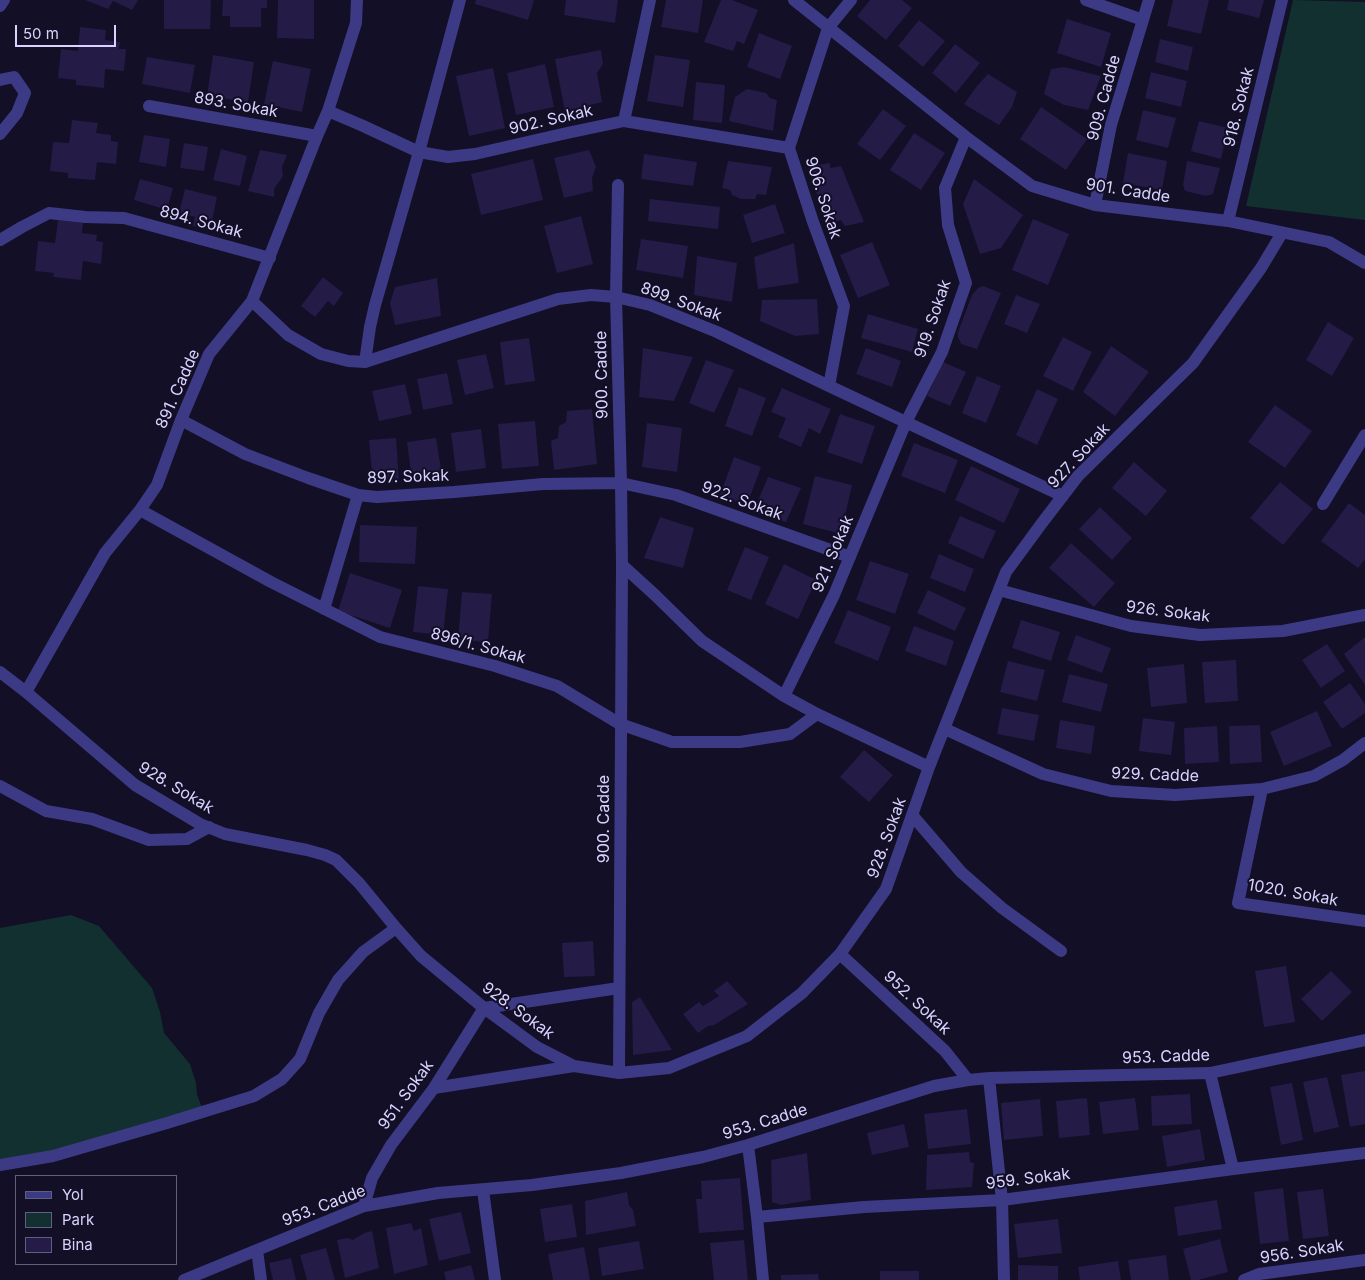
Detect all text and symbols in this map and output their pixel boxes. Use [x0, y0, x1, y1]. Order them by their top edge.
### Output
scale bar [18, 15, 119, 47]
text: 50 m [23, 24, 59, 43]
street label: 909. Cadde [1083, 53, 1125, 143]
street label: 918. Sokak [1220, 65, 1258, 149]
street label: 893. Sokak [193, 88, 279, 122]
street label: 902. Sokak [507, 101, 595, 139]
street label: 906. Sokak [801, 155, 845, 241]
street label: 901. Cadde [1084, 175, 1172, 207]
street label: 894. Sokak [157, 202, 245, 242]
street label: 919. Sokak [911, 277, 955, 361]
street label: 899. Sokak [638, 278, 724, 326]
street label: 900. Cadde [592, 331, 612, 419]
street label: 891. Cadde [152, 346, 204, 432]
street label: 927. Sokak [1044, 419, 1114, 493]
street label: 897. Sokak [367, 466, 449, 488]
street label: 922. Sokak [699, 477, 785, 525]
street label: 921. Sokak [808, 513, 858, 595]
street label: 926. Sokak [1125, 597, 1211, 627]
street label: 896/1. Sokak [428, 624, 528, 668]
street label: 928. Sokak [135, 758, 217, 818]
street label: 929. Cadde [1111, 764, 1199, 786]
street label: 900. Cadde [594, 775, 614, 863]
street label: 928. Sokak [863, 795, 911, 881]
street label: 1020. Sokak [1246, 876, 1340, 910]
street label: 952. Sokak [879, 967, 955, 1039]
street label: 928. Sokak [478, 978, 558, 1044]
street label: 953. Cadde [1122, 1046, 1210, 1068]
street label: 951. Sokak [374, 1056, 438, 1134]
street label: 953. Cadde [720, 1100, 810, 1144]
street label: 959. Sokak [985, 1164, 1071, 1194]
legend [15, 1175, 178, 1265]
street label: 953. Cadde [280, 1181, 368, 1231]
text: Yol [62, 1185, 84, 1204]
text: Park [62, 1210, 94, 1229]
text: Bina [62, 1235, 93, 1254]
street label: 956. Sokak [1259, 1236, 1345, 1268]

